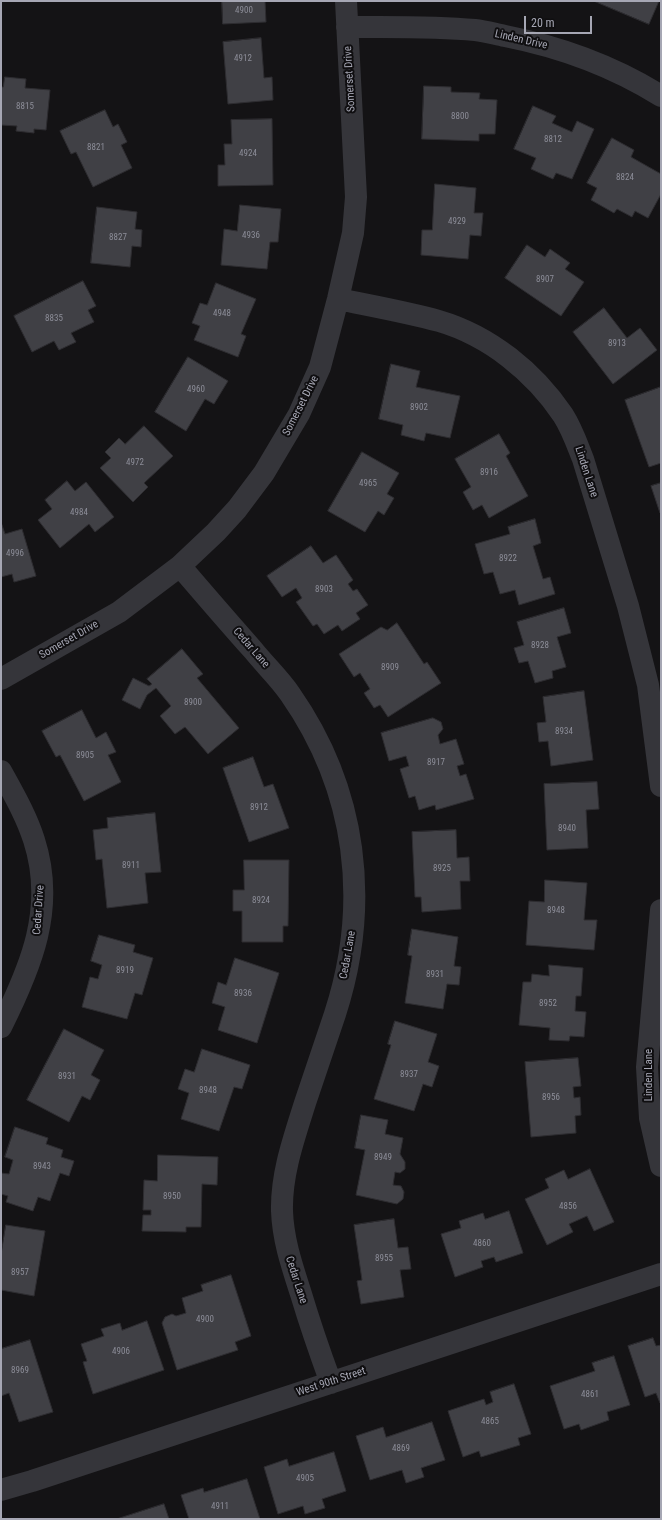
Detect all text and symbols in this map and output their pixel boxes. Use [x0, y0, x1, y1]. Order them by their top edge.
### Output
house number: 4900 [235, 6, 253, 16]
scale bar [526, 8, 594, 34]
text: 20 m [531, 16, 555, 30]
street label: Linden Drive [493, 28, 549, 52]
street label: Somerset Drive [342, 46, 358, 112]
house number: 4912 [234, 54, 252, 64]
house number: 8815 [16, 102, 34, 112]
house number: 8800 [451, 112, 469, 122]
house number: 8812 [544, 135, 562, 145]
house number: 8821 [87, 143, 105, 153]
house number: 4924 [239, 149, 257, 159]
house number: 8824 [616, 173, 634, 183]
house number: 4929 [448, 217, 466, 227]
house number: 4936 [242, 231, 260, 241]
house number: 8827 [109, 233, 127, 243]
house number: 8907 [536, 275, 554, 285]
house number: 4948 [213, 309, 231, 319]
house number: 8835 [45, 314, 63, 324]
house number: 8913 [608, 339, 626, 349]
street label: Somerset Drive [280, 374, 322, 438]
house number: 4960 [187, 385, 205, 395]
house number: 8902 [410, 403, 428, 413]
street label: Linden Lane [572, 445, 600, 499]
house number: 4972 [126, 458, 144, 468]
house number: 8916 [480, 468, 498, 478]
house number: 4965 [359, 479, 377, 489]
house number: 4984 [70, 508, 88, 518]
house number: 4996 [6, 549, 24, 559]
house number: 8922 [499, 554, 517, 564]
house number: 8903 [315, 585, 333, 595]
street label: Somerset Drive [37, 618, 101, 662]
street label: Cedar Lane [230, 625, 272, 671]
house number: 8928 [531, 641, 549, 651]
house number: 8909 [381, 663, 399, 673]
house number: 8900 [184, 698, 202, 708]
house number: 8934 [555, 727, 573, 737]
house number: 8905 [76, 751, 94, 761]
house number: 8917 [427, 758, 445, 768]
house number: 8912 [250, 803, 268, 813]
house number: 8940 [558, 824, 576, 834]
house number: 8911 [122, 861, 140, 871]
house number: 8925 [433, 864, 451, 874]
street label: Cedar Drive [31, 885, 47, 935]
house number: 8924 [252, 896, 270, 906]
house number: 8948 [547, 906, 565, 916]
street label: Cedar Lane [337, 930, 359, 980]
house number: 8919 [116, 966, 134, 976]
house number: 8931 [426, 970, 444, 980]
house number: 8936 [234, 989, 252, 999]
house number: 8952 [539, 999, 557, 1009]
street label: Linden Lane [642, 1049, 656, 1101]
house number: 8937 [400, 1070, 418, 1080]
house number: 8931 [58, 1072, 76, 1082]
house number: 8948 [199, 1086, 217, 1096]
house number: 8956 [542, 1093, 560, 1103]
house number: 8949 [374, 1153, 392, 1163]
house number: 8943 [33, 1162, 51, 1172]
house number: 8950 [163, 1192, 181, 1202]
house number: 4856 [559, 1202, 577, 1212]
house number: 4860 [473, 1239, 491, 1249]
house number: 8955 [375, 1254, 393, 1264]
street label: Cedar Lane [282, 1255, 310, 1305]
house number: 8957 [11, 1268, 29, 1278]
house number: 4900 [196, 1315, 214, 1325]
house number: 4906 [112, 1347, 130, 1357]
street label: West 90th Street [295, 1365, 367, 1399]
house number: 8969 [11, 1366, 29, 1376]
house number: 4861 [581, 1390, 599, 1400]
house number: 4865 [481, 1417, 499, 1427]
house number: 4869 [392, 1444, 410, 1454]
house number: 4905 [296, 1474, 314, 1484]
house number: 4911 [211, 1502, 229, 1512]

